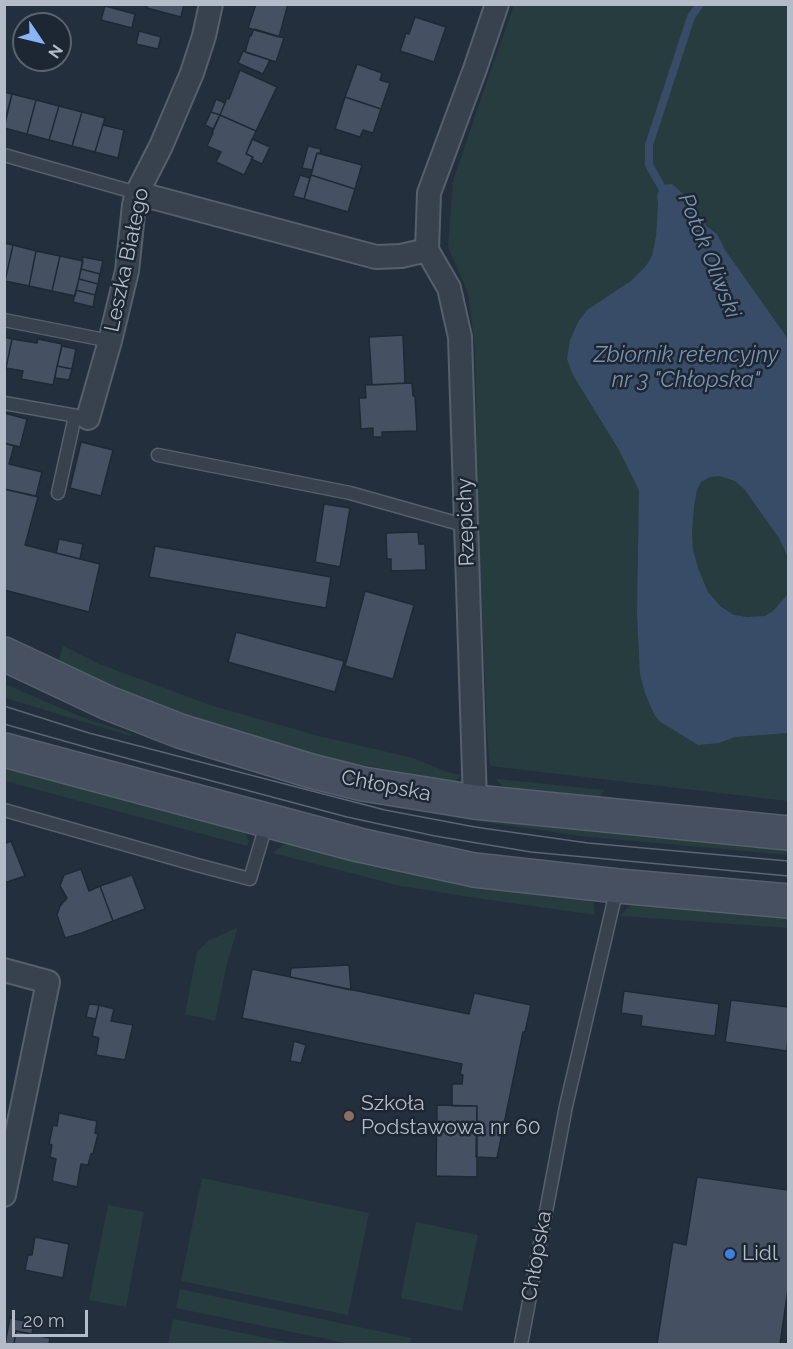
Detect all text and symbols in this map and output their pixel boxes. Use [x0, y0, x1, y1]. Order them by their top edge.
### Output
north arrow [12, 12, 72, 72]
text: N [44, 41, 67, 62]
street label: Leszka Białego [99, 186, 155, 334]
water label: Potok Oliwski [672, 190, 746, 322]
water label: Zbiornik retencyjny nr 3 "Chłopska" [594, 342, 778, 394]
street label: Rzepichy [452, 477, 480, 567]
street label: Chłopska [339, 765, 433, 807]
place label: Szkoła Podstawowa nr 60 [361, 1091, 541, 1141]
marker: Szkoła Podstawowa nr 60 [342, 1109, 356, 1123]
street label: Chłopska [517, 1209, 557, 1303]
place label: Lidl [742, 1241, 778, 1267]
marker: Lidl [723, 1247, 737, 1261]
scale bar [15, 1298, 92, 1336]
text: 20 m [23, 1310, 65, 1331]

